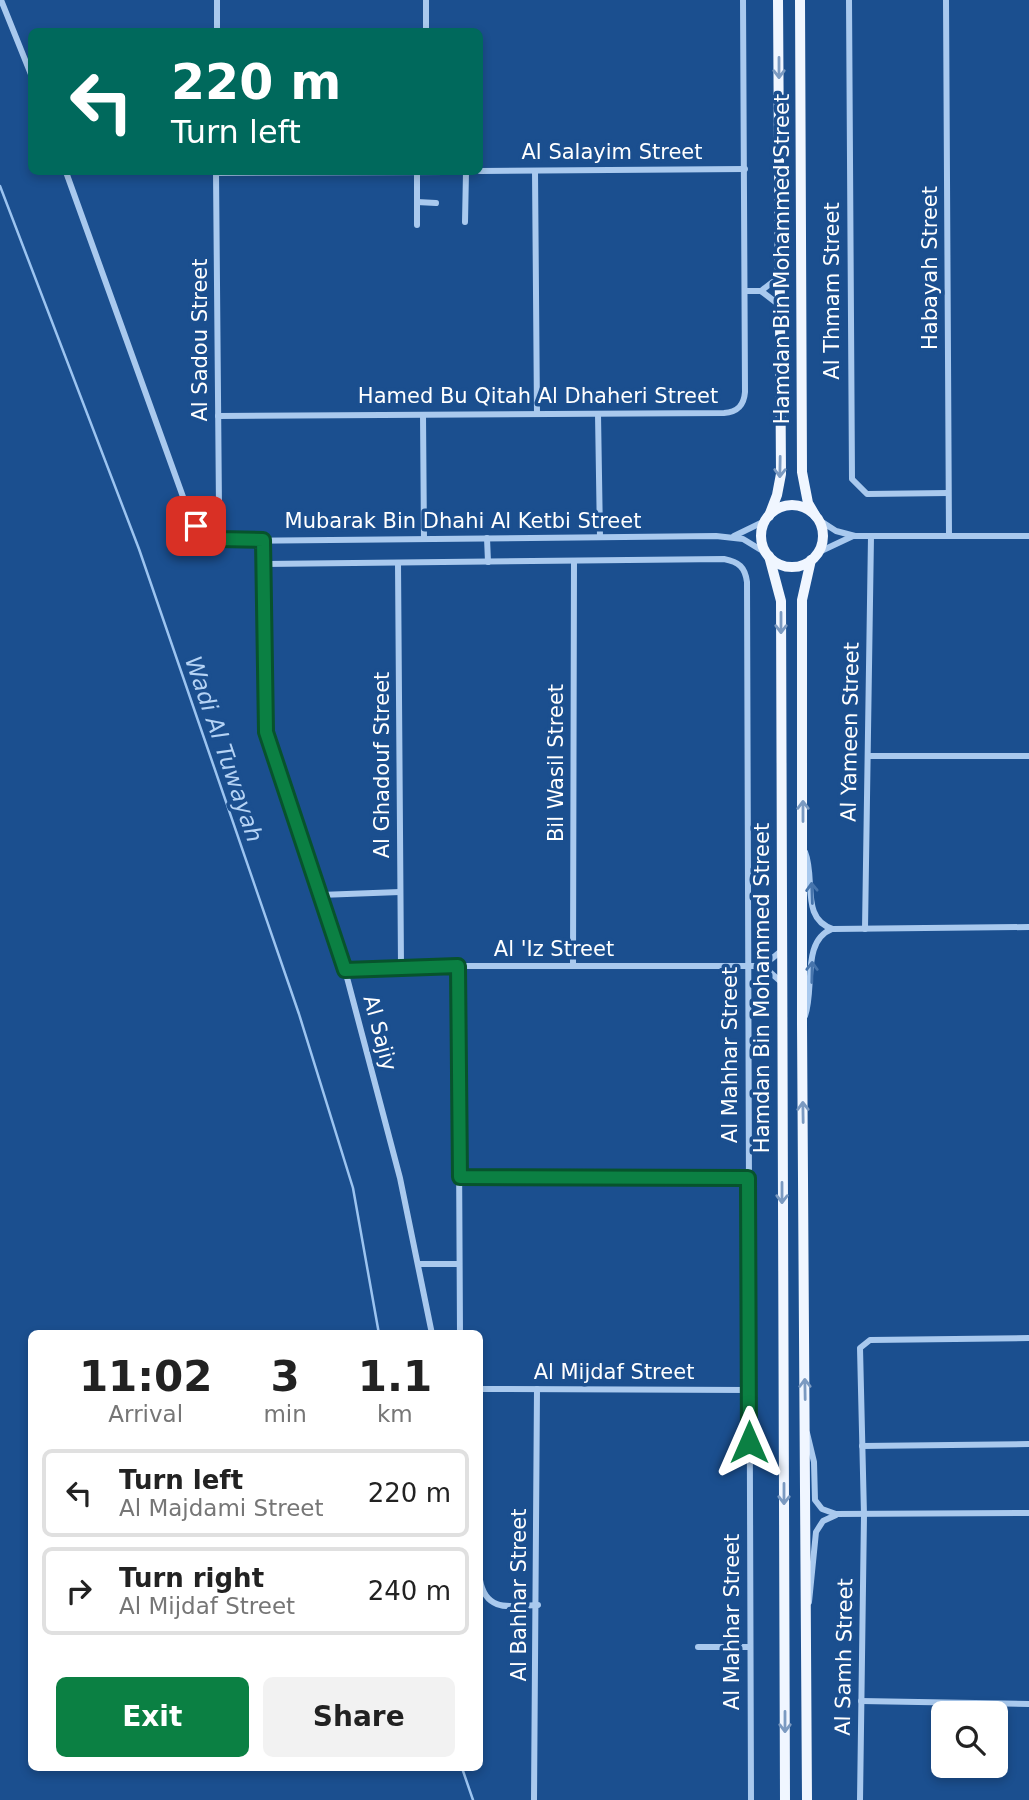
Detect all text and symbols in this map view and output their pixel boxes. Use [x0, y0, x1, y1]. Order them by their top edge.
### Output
text: 220 m [171, 54, 341, 111]
icon: left [56, 56, 147, 147]
one-way arrow [772, 56, 785, 79]
street label: Hamdan Bin Mohammed Street [770, 94, 794, 424]
text: Turn left [171, 113, 301, 151]
street label: Al Salayim Street [522, 140, 702, 164]
street label: Habayah Street [918, 186, 942, 350]
street label: Al Thmam Street [820, 202, 844, 380]
street label: Al Sadou Street [188, 258, 212, 422]
street label: Hamed Bu Qitah Al Dhaheri Street [358, 384, 718, 408]
one-way arrow [774, 455, 787, 478]
pin [166, 496, 226, 556]
icon: arrive [177, 507, 215, 545]
street label: Mubarak Bin Dhahi Al Ketbi Street [285, 509, 641, 533]
one-way arrow [774, 611, 788, 634]
street label: Al Yameen Street [836, 642, 864, 822]
water label: Wadi Al Tuwayah [180, 653, 268, 845]
street label: Al Ghadouf Street [370, 672, 394, 858]
street label: Bil Wasil Street [544, 684, 568, 842]
one-way arrow [796, 800, 810, 823]
street label: Hamdan Bin Mohammed Street [750, 823, 774, 1153]
one-way arrow [805, 882, 818, 905]
street label: Al 'Iz Street [494, 937, 614, 961]
one-way arrow [805, 961, 819, 984]
street label: Al Mahhar Street [718, 967, 742, 1143]
street label: Al Sajiy [358, 993, 402, 1073]
one-way arrow [796, 1101, 809, 1124]
one-way arrow [775, 1182, 789, 1205]
text: 11:02 [79, 1352, 213, 1401]
text: 3 [271, 1352, 300, 1401]
text: 1.1 [358, 1352, 432, 1401]
street label: Al Mijdaf Street [534, 1360, 694, 1384]
one-way arrow [798, 1378, 812, 1401]
text: Arrival [108, 1401, 183, 1427]
text: min [263, 1401, 307, 1427]
text: km [377, 1401, 413, 1427]
position arrow [712, 1405, 786, 1479]
text: Turn left [119, 1465, 243, 1495]
icon: left [60, 1474, 98, 1512]
text: 220 m [368, 1478, 451, 1508]
one-way arrow [777, 1483, 790, 1506]
text: Al Majdami Street [119, 1495, 323, 1521]
street label: Al Bahhar Street [507, 1509, 531, 1681]
street label: Al Mahhar Street [720, 1534, 744, 1710]
text: Turn right [119, 1563, 264, 1593]
icon: right [60, 1572, 98, 1610]
text: 240 m [368, 1576, 451, 1606]
street label: Al Samh Street [831, 1578, 857, 1736]
text: Al Mijdaf Street [119, 1593, 295, 1619]
button: Exit [56, 1677, 249, 1757]
button: Share [263, 1677, 455, 1757]
map controls [931, 1701, 1008, 1778]
button: search [931, 1701, 1008, 1778]
one-way arrow [778, 1710, 792, 1733]

